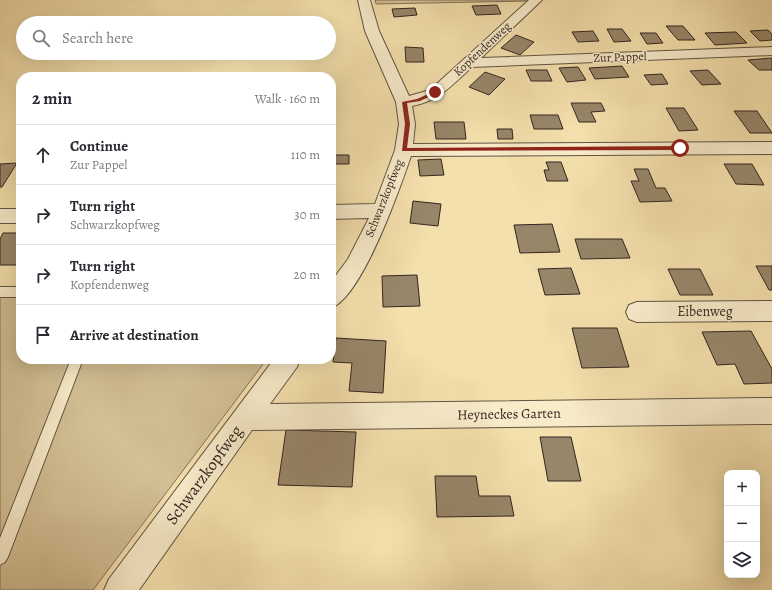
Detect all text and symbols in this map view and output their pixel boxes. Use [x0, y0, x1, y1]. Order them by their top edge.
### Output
search box [16, 16, 336, 60]
street label: Kopfendenweg [450, 18, 514, 80]
icon: search [30, 27, 52, 49]
text: Search here [62, 28, 133, 48]
street label: Zur Pappel [593, 48, 647, 66]
route end [426, 83, 444, 101]
text: 2 min [32, 87, 72, 110]
text: Walk · 160 m [255, 90, 320, 107]
text: Continue [70, 136, 128, 156]
route start [671, 139, 689, 157]
icon: ahead [32, 144, 54, 166]
text: 110 m [291, 146, 320, 163]
text: Zur Pappel [70, 156, 128, 173]
street label: Schwarzkopfweg [361, 157, 407, 239]
text: Turn right [70, 196, 135, 216]
icon: right [32, 204, 54, 226]
text: 30 m [294, 206, 320, 223]
text: Schwarzkopfweg [70, 216, 160, 233]
text: Turn right [70, 256, 135, 276]
icon: right [32, 264, 54, 286]
text: 20 m [294, 266, 320, 283]
text: Kopfendenweg [70, 276, 149, 293]
street label: Eibenweg [677, 302, 733, 321]
icon: arrive [32, 324, 54, 346]
text: Arrive at destination [70, 325, 199, 345]
street label: Heyneckes Garten [457, 404, 561, 424]
street label: Schwarzkopfweg [160, 420, 248, 529]
map controls [724, 470, 760, 578]
button: + [724, 470, 760, 506]
button: − [724, 506, 760, 542]
button: layers [724, 542, 760, 578]

